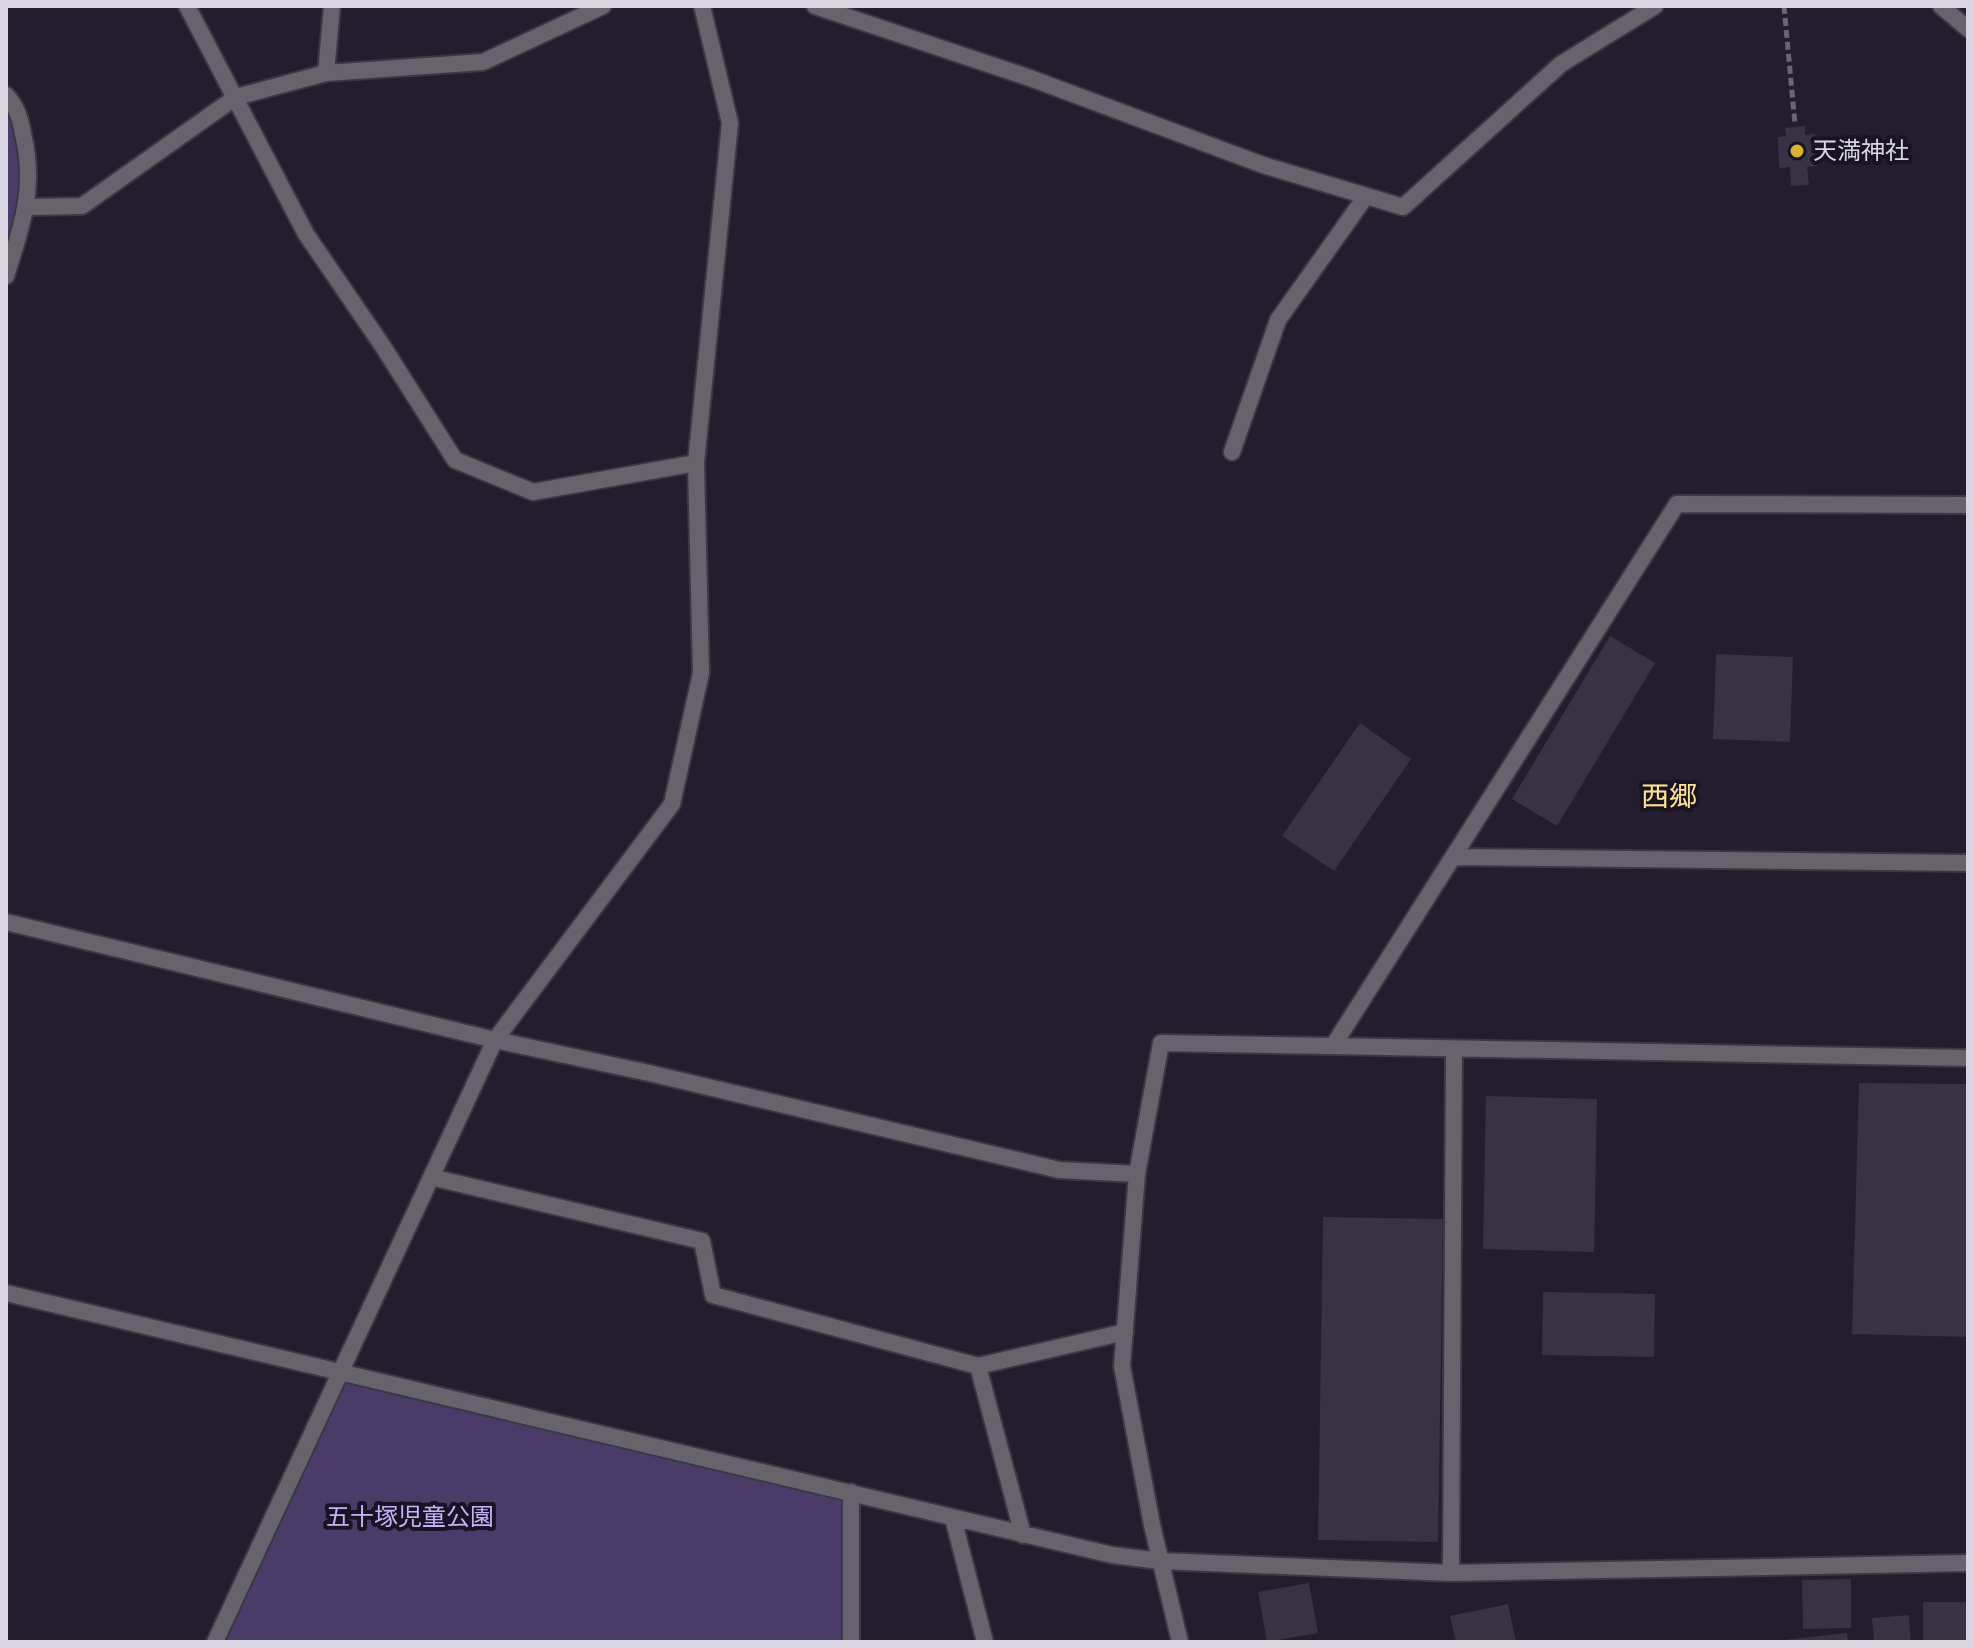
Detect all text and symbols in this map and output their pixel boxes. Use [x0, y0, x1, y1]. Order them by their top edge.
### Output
place label: 天満神社 [1813, 137, 1909, 165]
marker: 天満神社 [1788, 142, 1806, 160]
district label: 西郷 [1641, 780, 1697, 813]
park label: 五十塚児童公園 [326, 1503, 494, 1531]

